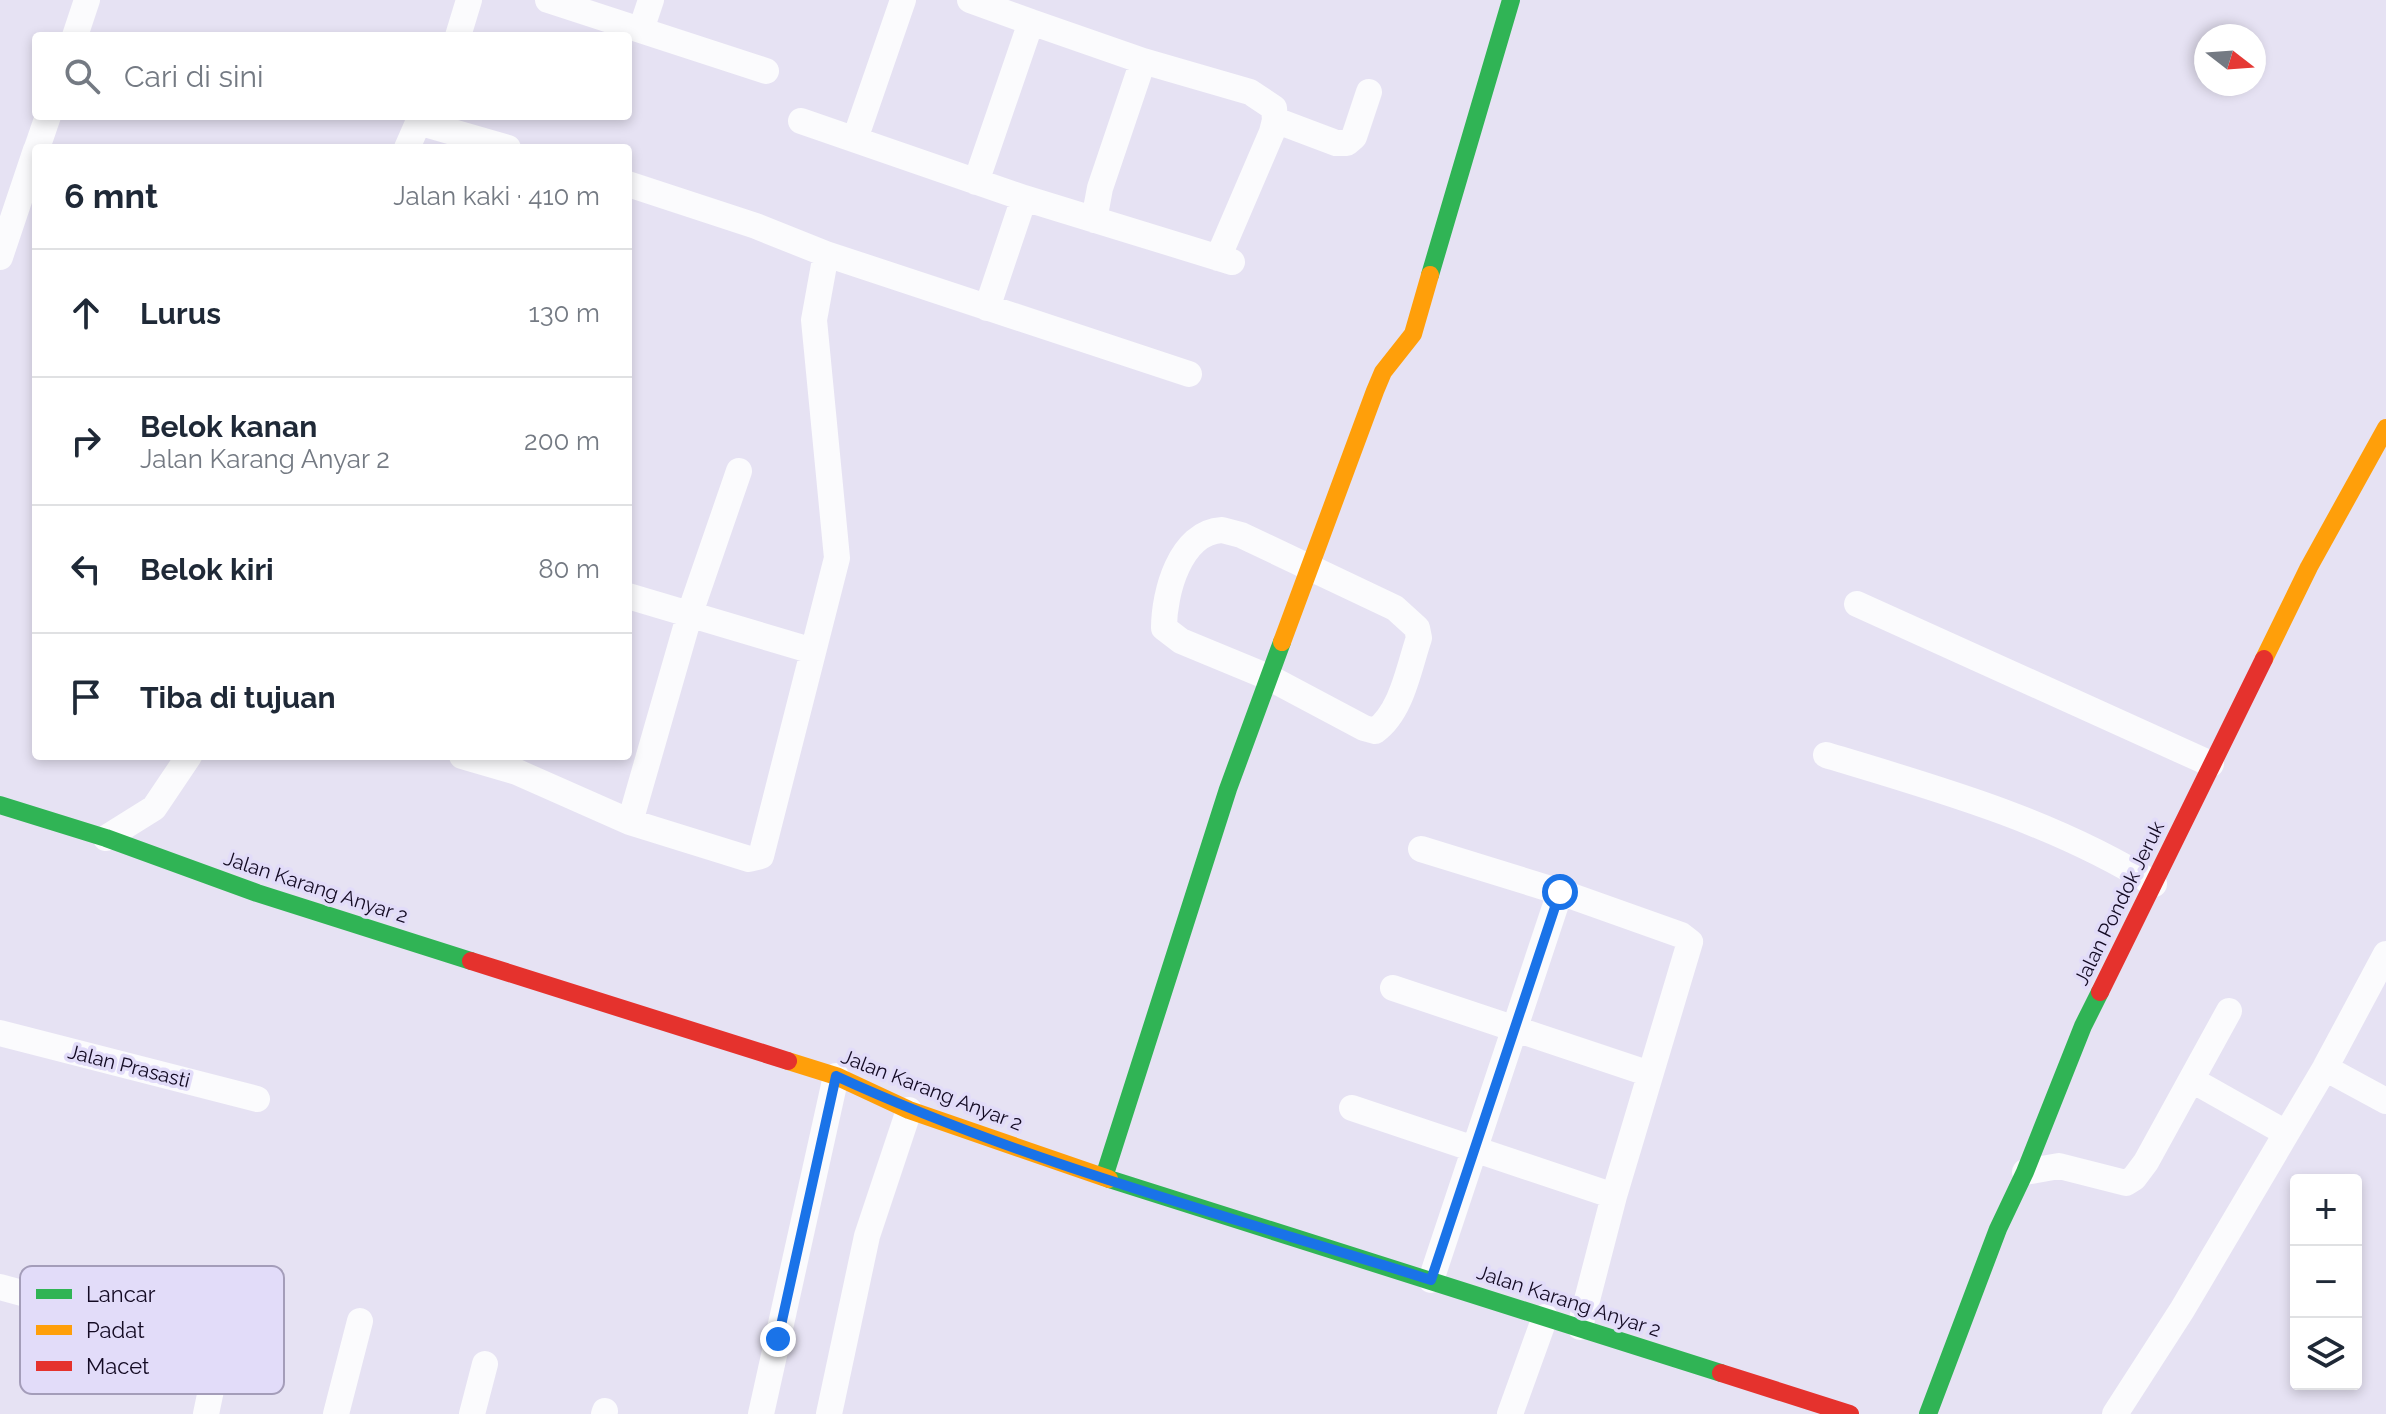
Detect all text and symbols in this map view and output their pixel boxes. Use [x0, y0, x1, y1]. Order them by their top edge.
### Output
north arrow [2194, 24, 2266, 96]
search box [32, 32, 632, 120]
icon: search [60, 54, 104, 98]
text: Cari di sini [124, 59, 264, 94]
text: 6 mnt [64, 176, 158, 216]
text: Jalan kaki · 410 m [393, 181, 600, 211]
icon: ahead [64, 291, 108, 335]
text: Lurus [140, 296, 221, 331]
text: 130 m [529, 298, 600, 328]
text: Belok kanan [140, 409, 317, 444]
icon: right [64, 419, 108, 463]
text: 200 m [524, 426, 600, 456]
text: Jalan Karang Anyar 2 [140, 444, 390, 474]
icon: left [64, 547, 108, 591]
text: Belok kiri [140, 552, 274, 587]
text: 80 m [538, 554, 600, 584]
icon: arrive [64, 675, 108, 719]
text: Tiba di tujuan [140, 680, 336, 715]
street label: Jalan Pondok Jeruk [2069, 817, 2169, 989]
street label: Jalan Karang Anyar 2 [221, 846, 411, 928]
route start [1542, 874, 1578, 910]
street label: Jalan Prasasti [65, 1039, 193, 1093]
street label: Jalan Karang Anyar 2 [838, 1044, 1026, 1136]
map controls [2290, 1174, 2362, 1390]
button: + [2290, 1174, 2362, 1246]
button: − [2290, 1246, 2362, 1318]
street label: Jalan Karang Anyar 2 [1474, 1260, 1664, 1342]
legend [20, 1266, 284, 1394]
text: Lancar [86, 1281, 156, 1307]
text: Padat [86, 1317, 145, 1343]
button: layers [2290, 1318, 2362, 1390]
route end [760, 1321, 796, 1357]
text: Macet [86, 1353, 150, 1379]

